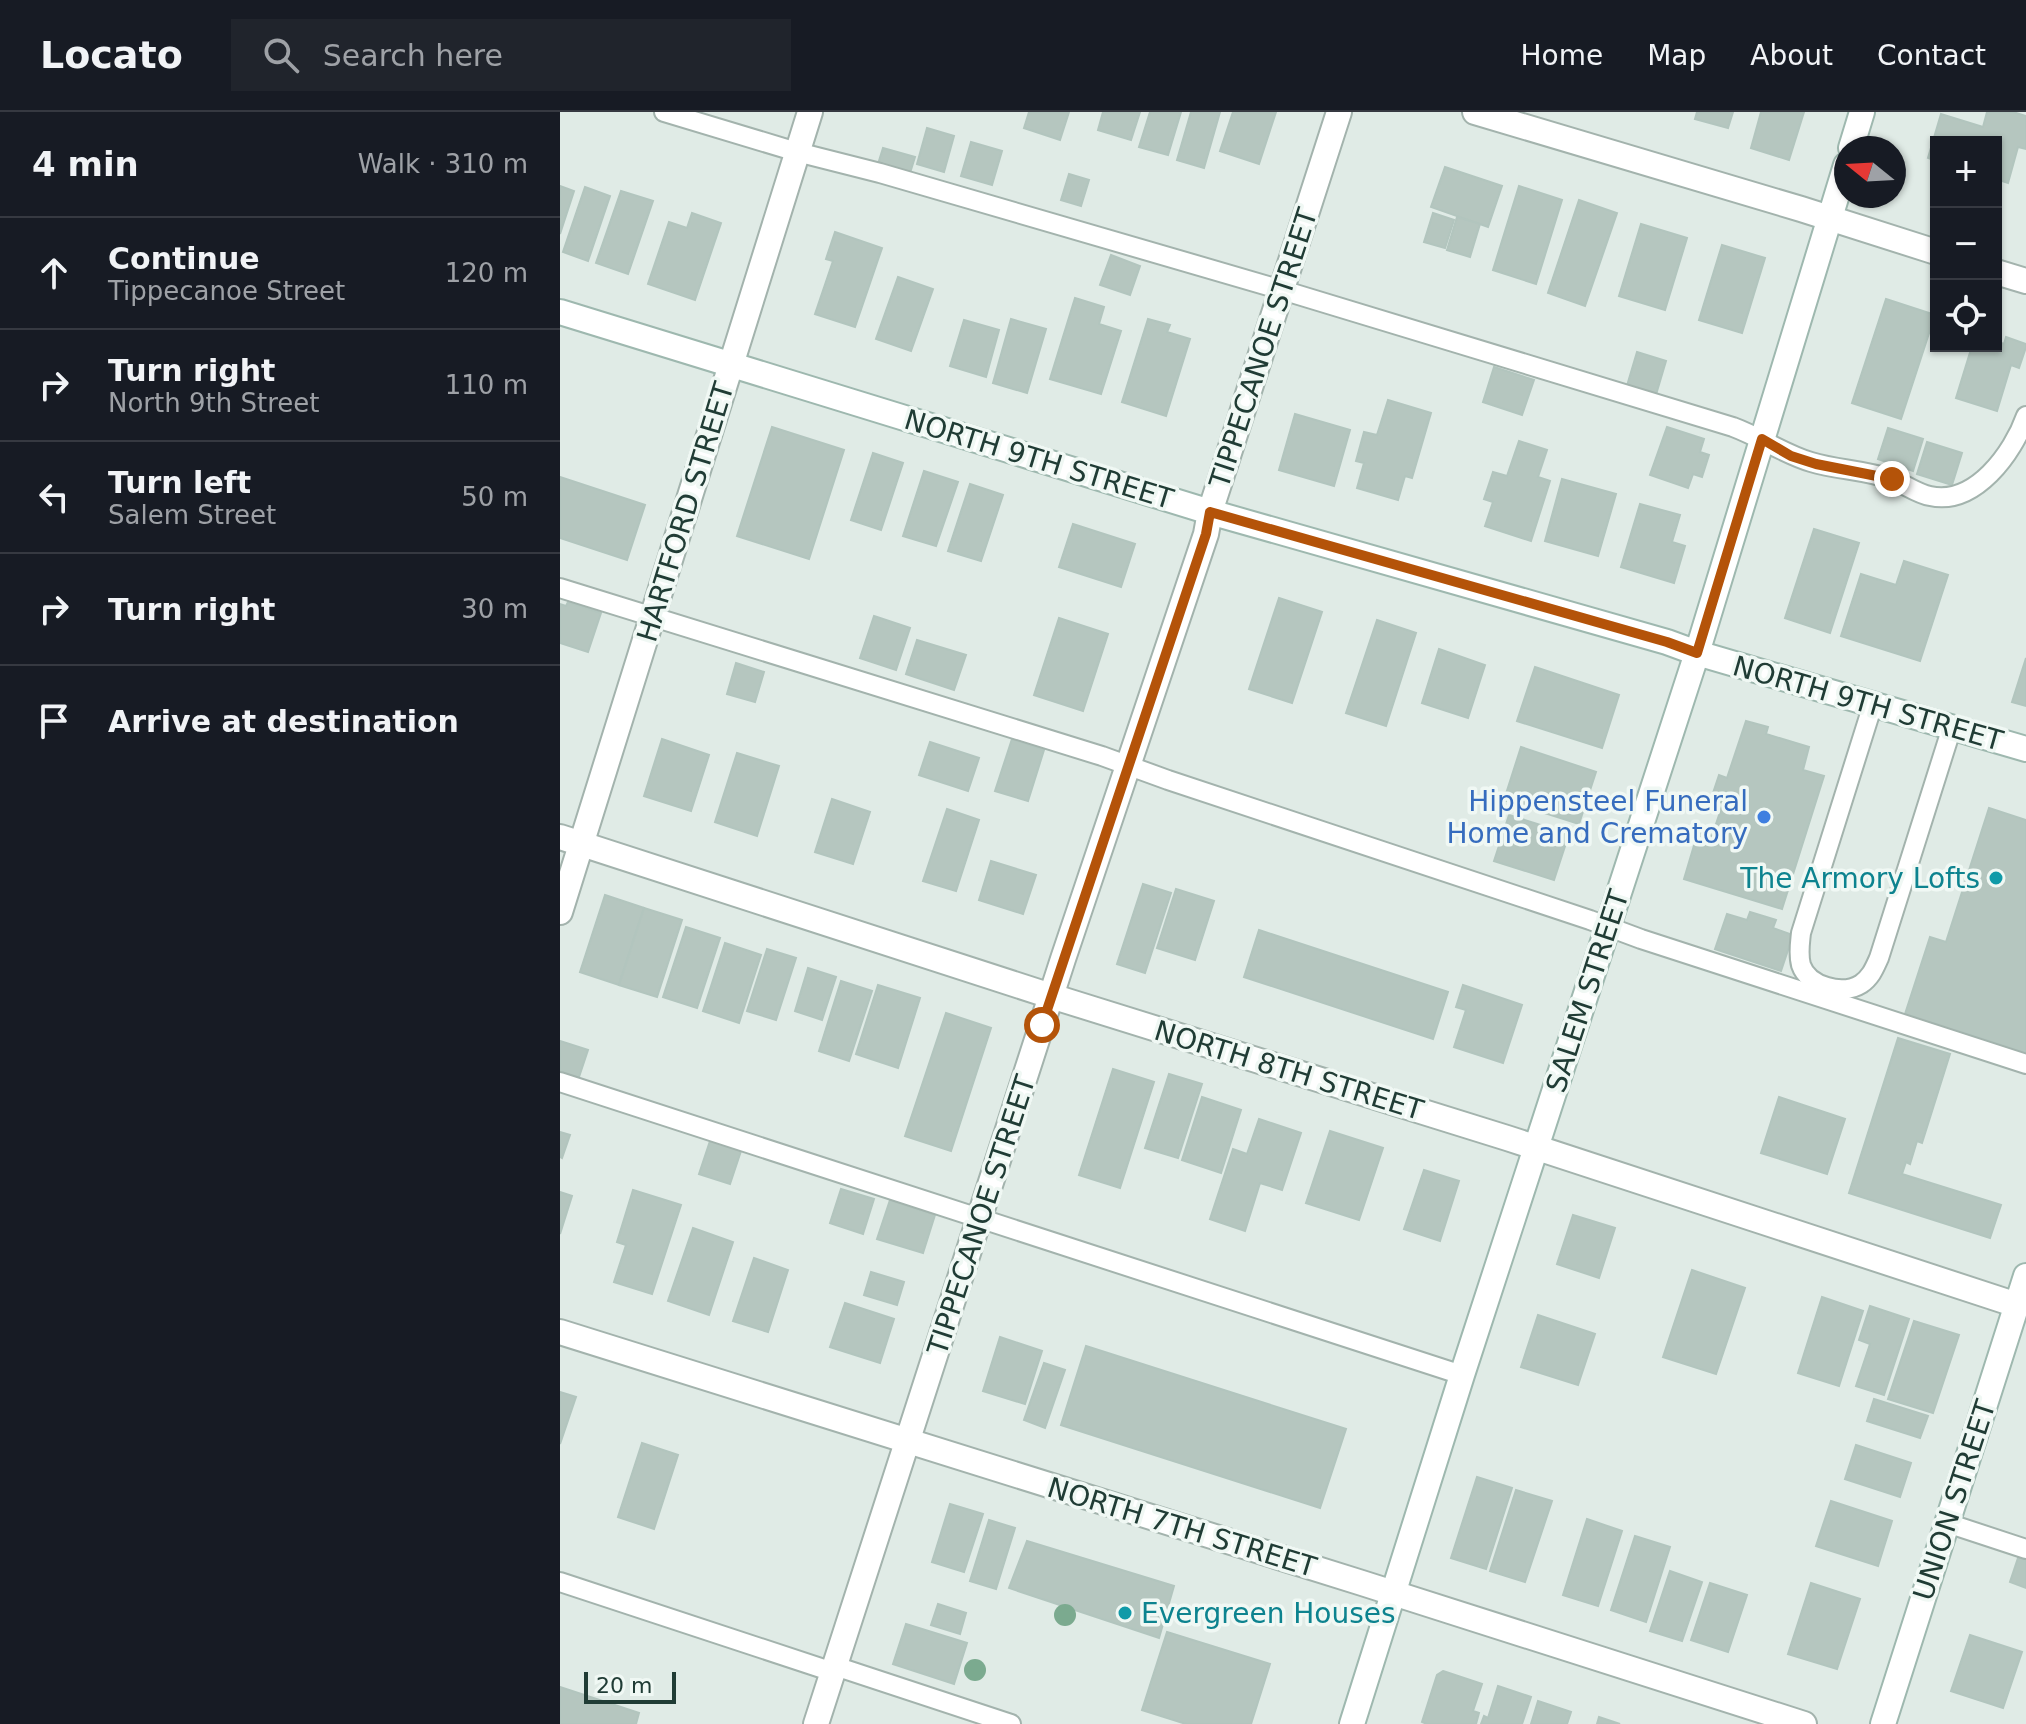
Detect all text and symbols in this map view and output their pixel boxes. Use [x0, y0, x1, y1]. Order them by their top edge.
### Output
search box [231, 19, 791, 91]
text: Locato [40, 33, 183, 77]
icon: search [259, 33, 303, 77]
text: Search here [323, 38, 503, 73]
text: Home [1520, 39, 1603, 72]
text: Map [1647, 39, 1706, 72]
text: About [1750, 39, 1833, 72]
text: Contact [1877, 39, 1986, 72]
north arrow [1834, 136, 1906, 208]
map controls [1930, 136, 2002, 352]
button: + [1930, 136, 2002, 208]
text: 4 min [32, 144, 139, 184]
text: Walk · 310 m [358, 149, 528, 179]
street label: TIPPECANOE STREET [1202, 203, 1325, 493]
button: − [1930, 208, 2002, 280]
text: Continue [108, 241, 260, 276]
icon: ahead [32, 251, 76, 295]
text: 120 m [445, 258, 528, 288]
text: Tippecanoe Street [108, 276, 345, 306]
button: locate [1930, 280, 2002, 352]
text: Turn right [108, 353, 275, 388]
icon: right [32, 363, 76, 407]
text: 110 m [445, 370, 528, 400]
street label: HARTFORD STREET [630, 378, 741, 646]
text: North 9th Street [108, 388, 319, 418]
street label: NORTH 9TH STREET [901, 403, 1178, 516]
route end [1874, 461, 1910, 497]
text: Turn left [108, 465, 251, 500]
icon: left [32, 475, 76, 519]
text: 50 m [461, 482, 528, 512]
text: Salem Street [108, 500, 276, 530]
icon: right [32, 587, 76, 631]
text: Turn right [108, 592, 275, 627]
text: 30 m [461, 594, 528, 624]
street label: NORTH 9TH STREET [1729, 649, 2007, 758]
icon: arrive [32, 699, 76, 743]
text: Arrive at destination [108, 704, 459, 739]
place label: Hippensteel Funeral Home and Crematory [1447, 785, 1748, 850]
marker: Hippensteel Funeral Home and Crematory [1755, 808, 1773, 826]
place label: The Armory Lofts [1739, 862, 1980, 895]
marker: The Armory Lofts [1987, 869, 2005, 887]
street label: SALEM STREET [1539, 885, 1636, 1096]
route start [1024, 1007, 1060, 1043]
street label: NORTH 8TH STREET [1151, 1014, 1428, 1127]
street label: TIPPECANOE STREET [920, 1070, 1043, 1360]
street label: UNION STREET [1907, 1395, 2003, 1604]
street label: NORTH 7TH STREET [1044, 1471, 1321, 1584]
place label: Evergreen Houses [1141, 1597, 1396, 1630]
marker: Evergreen Houses [1116, 1604, 1134, 1622]
scale bar [584, 1668, 676, 1704]
text: 20 m [596, 1673, 652, 1698]

